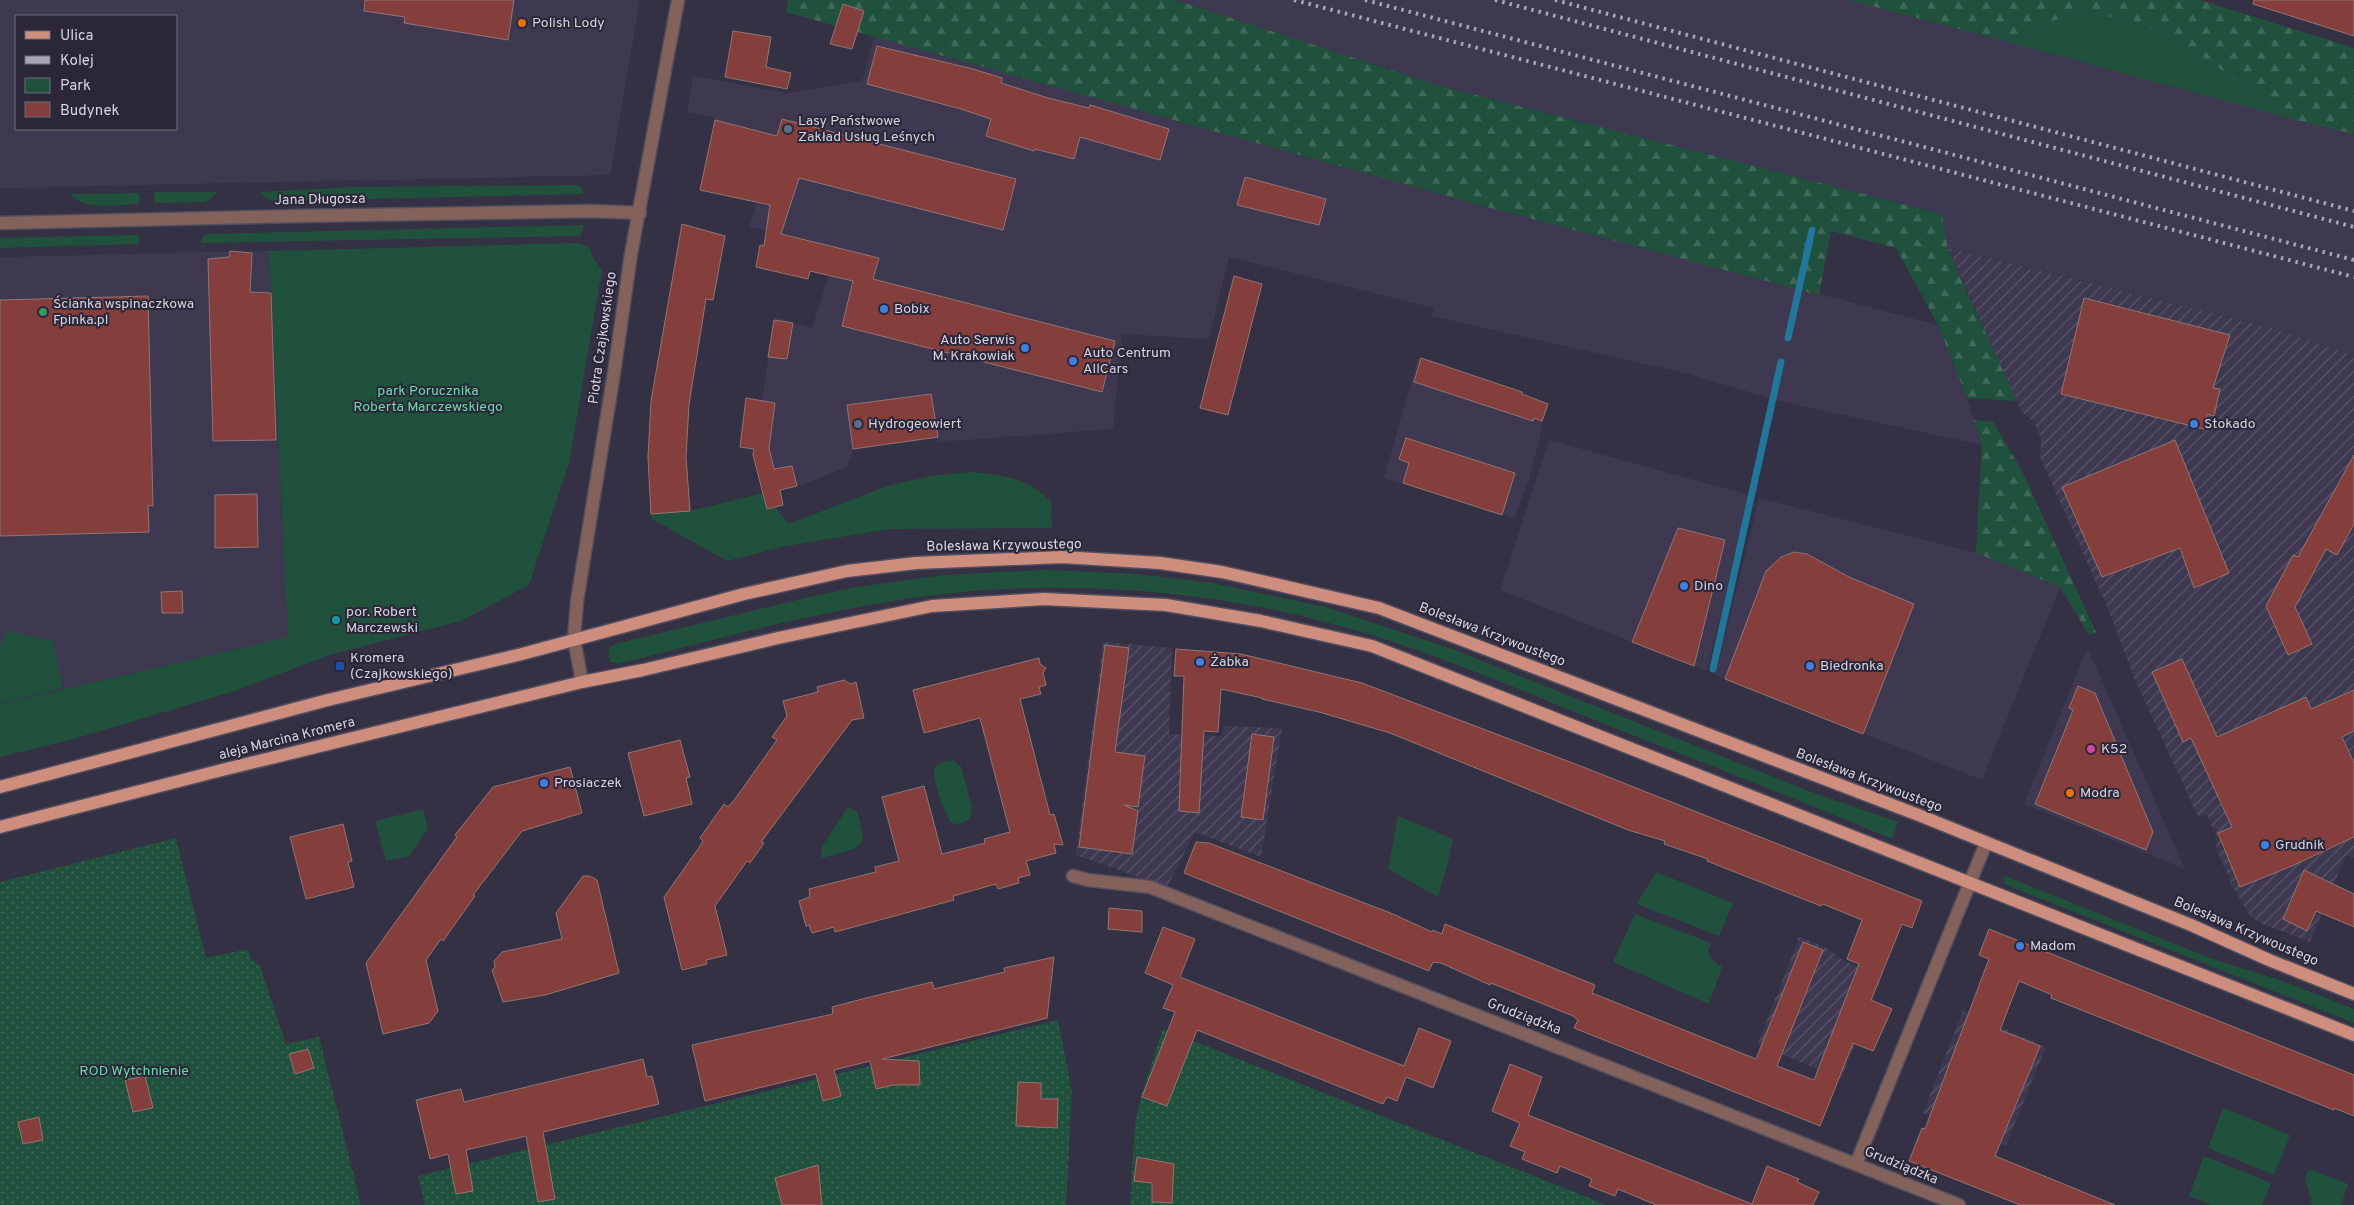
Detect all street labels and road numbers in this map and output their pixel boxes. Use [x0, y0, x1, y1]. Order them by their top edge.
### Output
street label: Jana Długosza [274, 191, 366, 209]
street label: Piotra Czajkowskiego [585, 271, 621, 405]
street label: Bolesława Krzywoustego [926, 536, 1082, 556]
street label: Bolesława Krzywoustego [1416, 599, 1568, 671]
street label: aleja Marcina Kromera [217, 714, 357, 764]
street label: Bolesława Krzywoustego [1793, 745, 1945, 817]
street label: Bolesława Krzywoustego [2171, 894, 2321, 970]
street label: Grudziądzka [1484, 995, 1564, 1039]
street label: Grudziądzka [1862, 1143, 1940, 1189]

